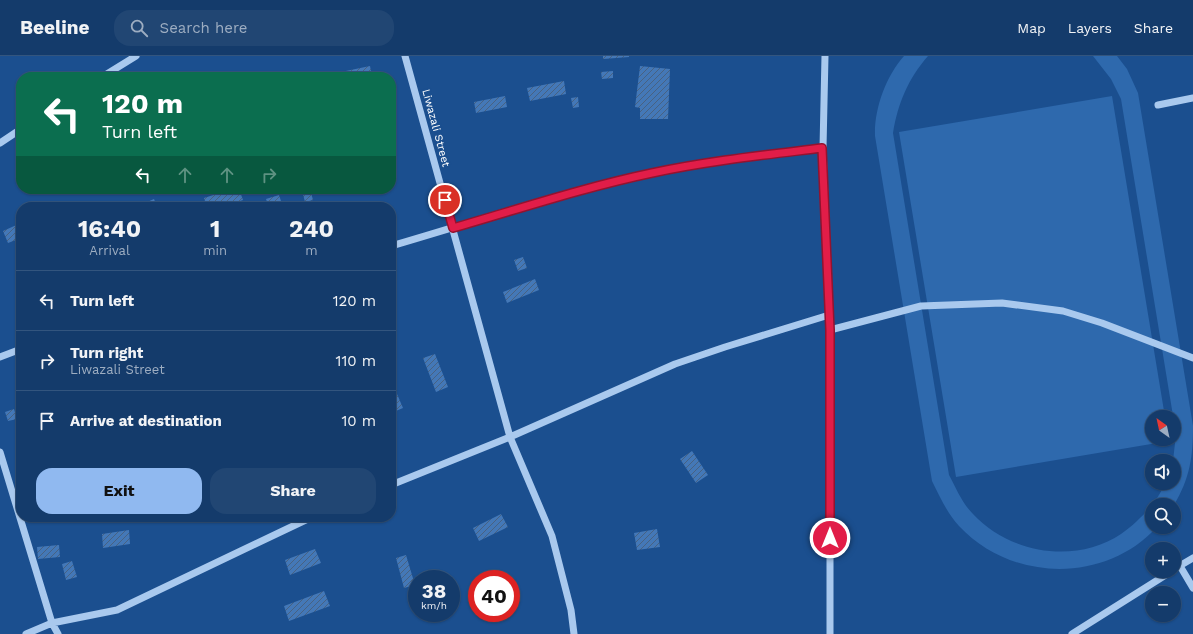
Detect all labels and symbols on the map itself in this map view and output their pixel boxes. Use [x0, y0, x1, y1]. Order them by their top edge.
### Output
street label: Liwazali Street [419, 88, 453, 169]
pin [428, 183, 462, 217]
north arrow [1145, 410, 1181, 446]
position arrow [809, 517, 851, 559]
speed limit sign: 40 [468, 570, 520, 622]

